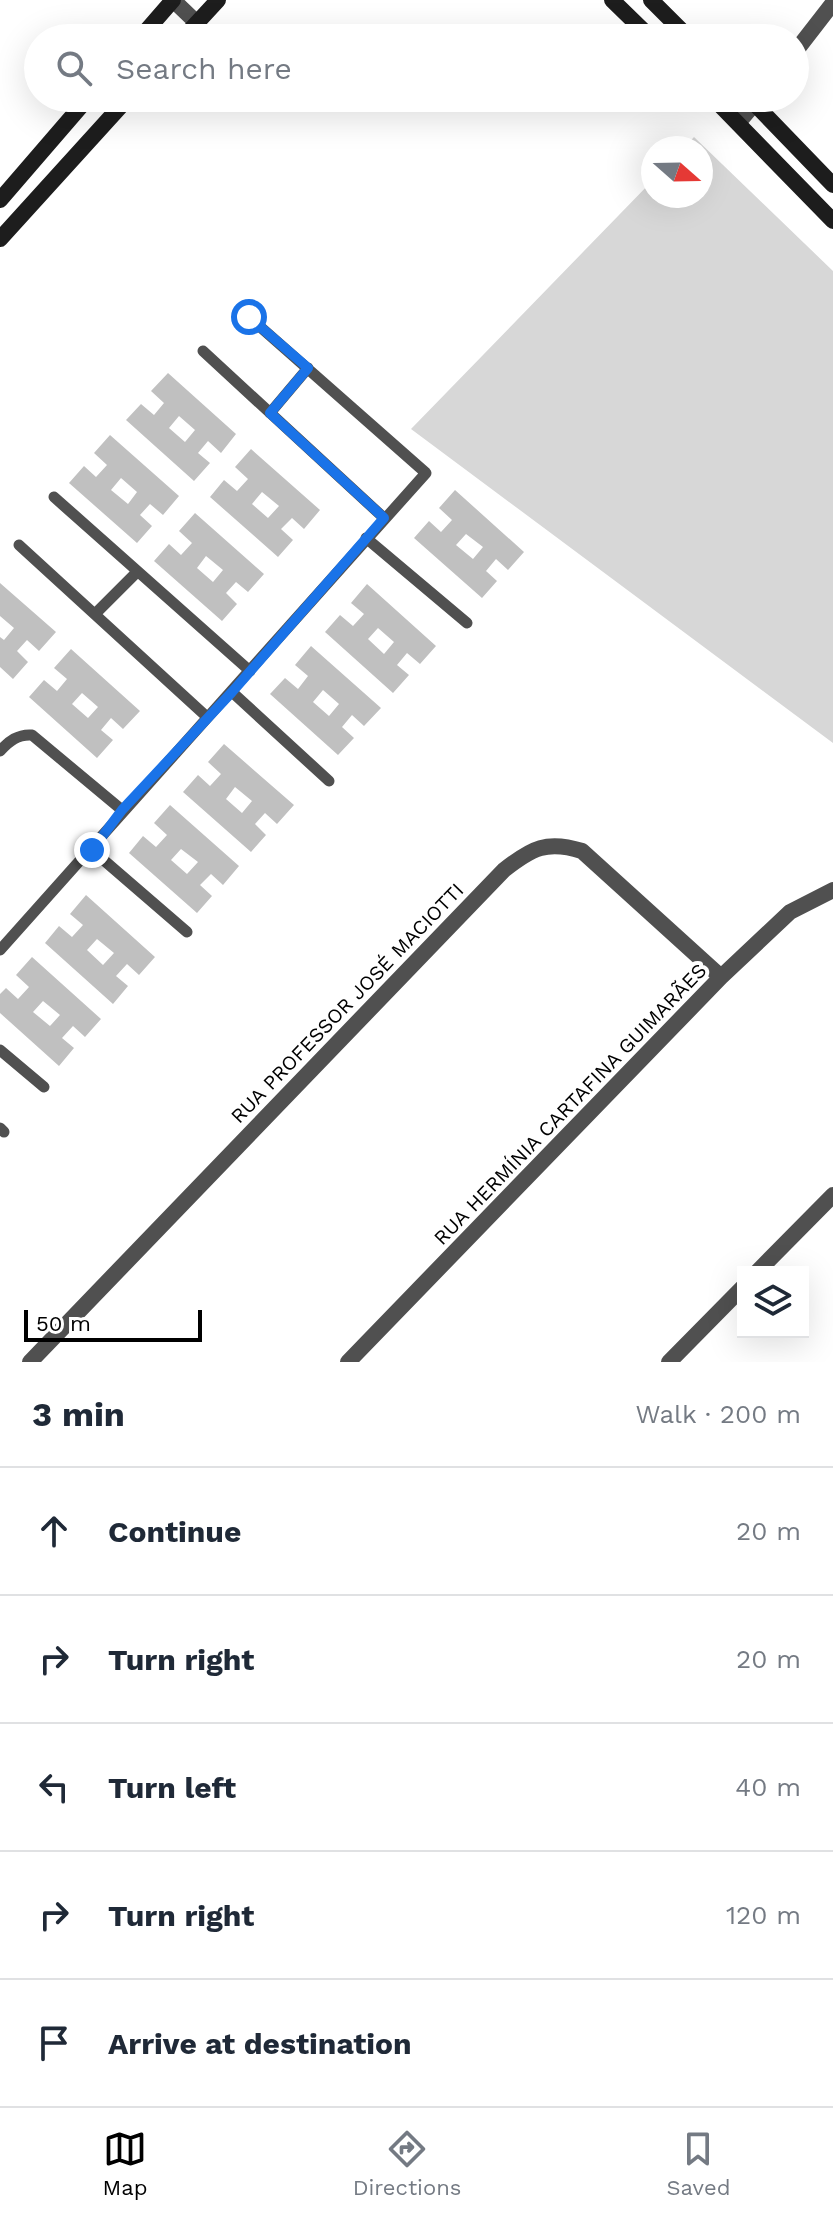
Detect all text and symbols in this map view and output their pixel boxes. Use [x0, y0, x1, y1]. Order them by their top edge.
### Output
search box [24, 24, 809, 112]
icon: search [52, 46, 96, 90]
text: Search here [116, 51, 292, 86]
north arrow [641, 136, 713, 208]
route start [231, 299, 267, 335]
route end [74, 832, 110, 868]
street label: RUA PROFESSOR JOSÉ MACIOTTI [226, 878, 468, 1128]
street label: RUA HERMÍNIA CARTAFINA GUIMARÃES [429, 958, 711, 1250]
map controls [737, 1266, 809, 1338]
button: layers [737, 1266, 809, 1338]
scale bar [24, 1306, 202, 1342]
text: 50 m [36, 1311, 91, 1336]
text: 3 min [32, 1394, 125, 1434]
text: Walk · 200 m [635, 1399, 801, 1429]
icon: ahead [32, 1509, 76, 1553]
text: Continue [108, 1514, 241, 1549]
text: 20 m [736, 1516, 801, 1546]
icon: right [32, 1637, 76, 1681]
text: Turn right [108, 1642, 254, 1677]
text: 20 m [736, 1644, 801, 1674]
icon: left [32, 1765, 76, 1809]
text: Turn left [108, 1770, 236, 1805]
text: 40 m [735, 1772, 801, 1802]
icon: right [32, 1893, 76, 1937]
text: Turn right [108, 1898, 254, 1933]
text: 120 m [726, 1900, 801, 1930]
icon: arrive [32, 2021, 76, 2065]
text: Arrive at destination [108, 2026, 412, 2061]
tab: Map [103, 2127, 147, 2200]
tab: Directions [353, 2127, 461, 2200]
tab: Saved [667, 2127, 730, 2200]

